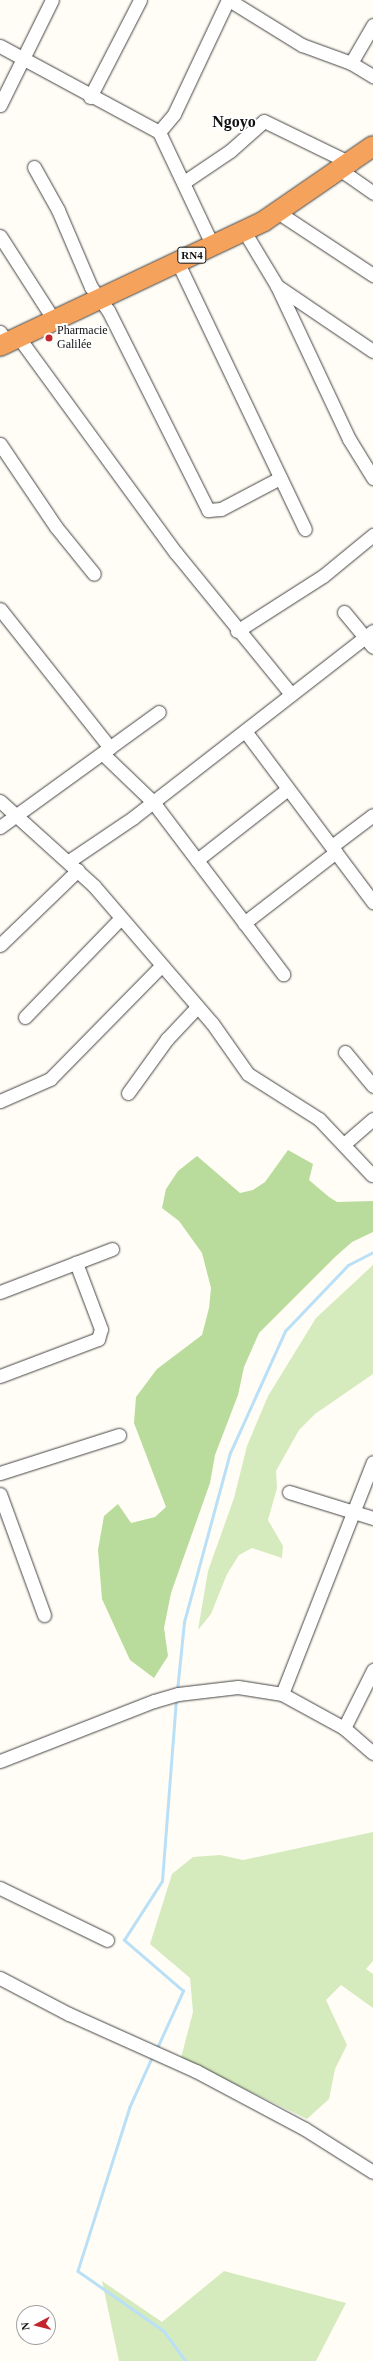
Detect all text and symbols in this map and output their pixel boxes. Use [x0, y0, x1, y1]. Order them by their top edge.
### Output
district label: Ngoyo [212, 112, 256, 132]
road number: RN4 [177, 246, 207, 264]
place label: Pharmacie Galilée [57, 324, 108, 352]
marker: Pharmacie Galilée [44, 333, 54, 343]
north arrow [16, 2305, 56, 2345]
text: N [19, 2322, 32, 2331]

